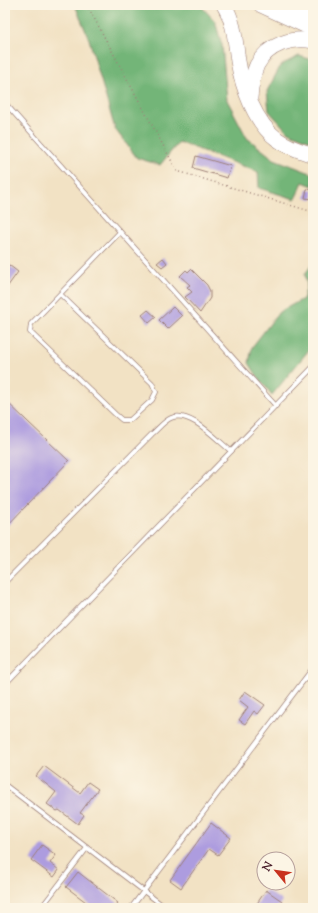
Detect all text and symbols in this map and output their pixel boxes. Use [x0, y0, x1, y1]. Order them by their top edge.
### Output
north arrow [256, 851, 296, 891]
text: N [259, 859, 277, 875]

